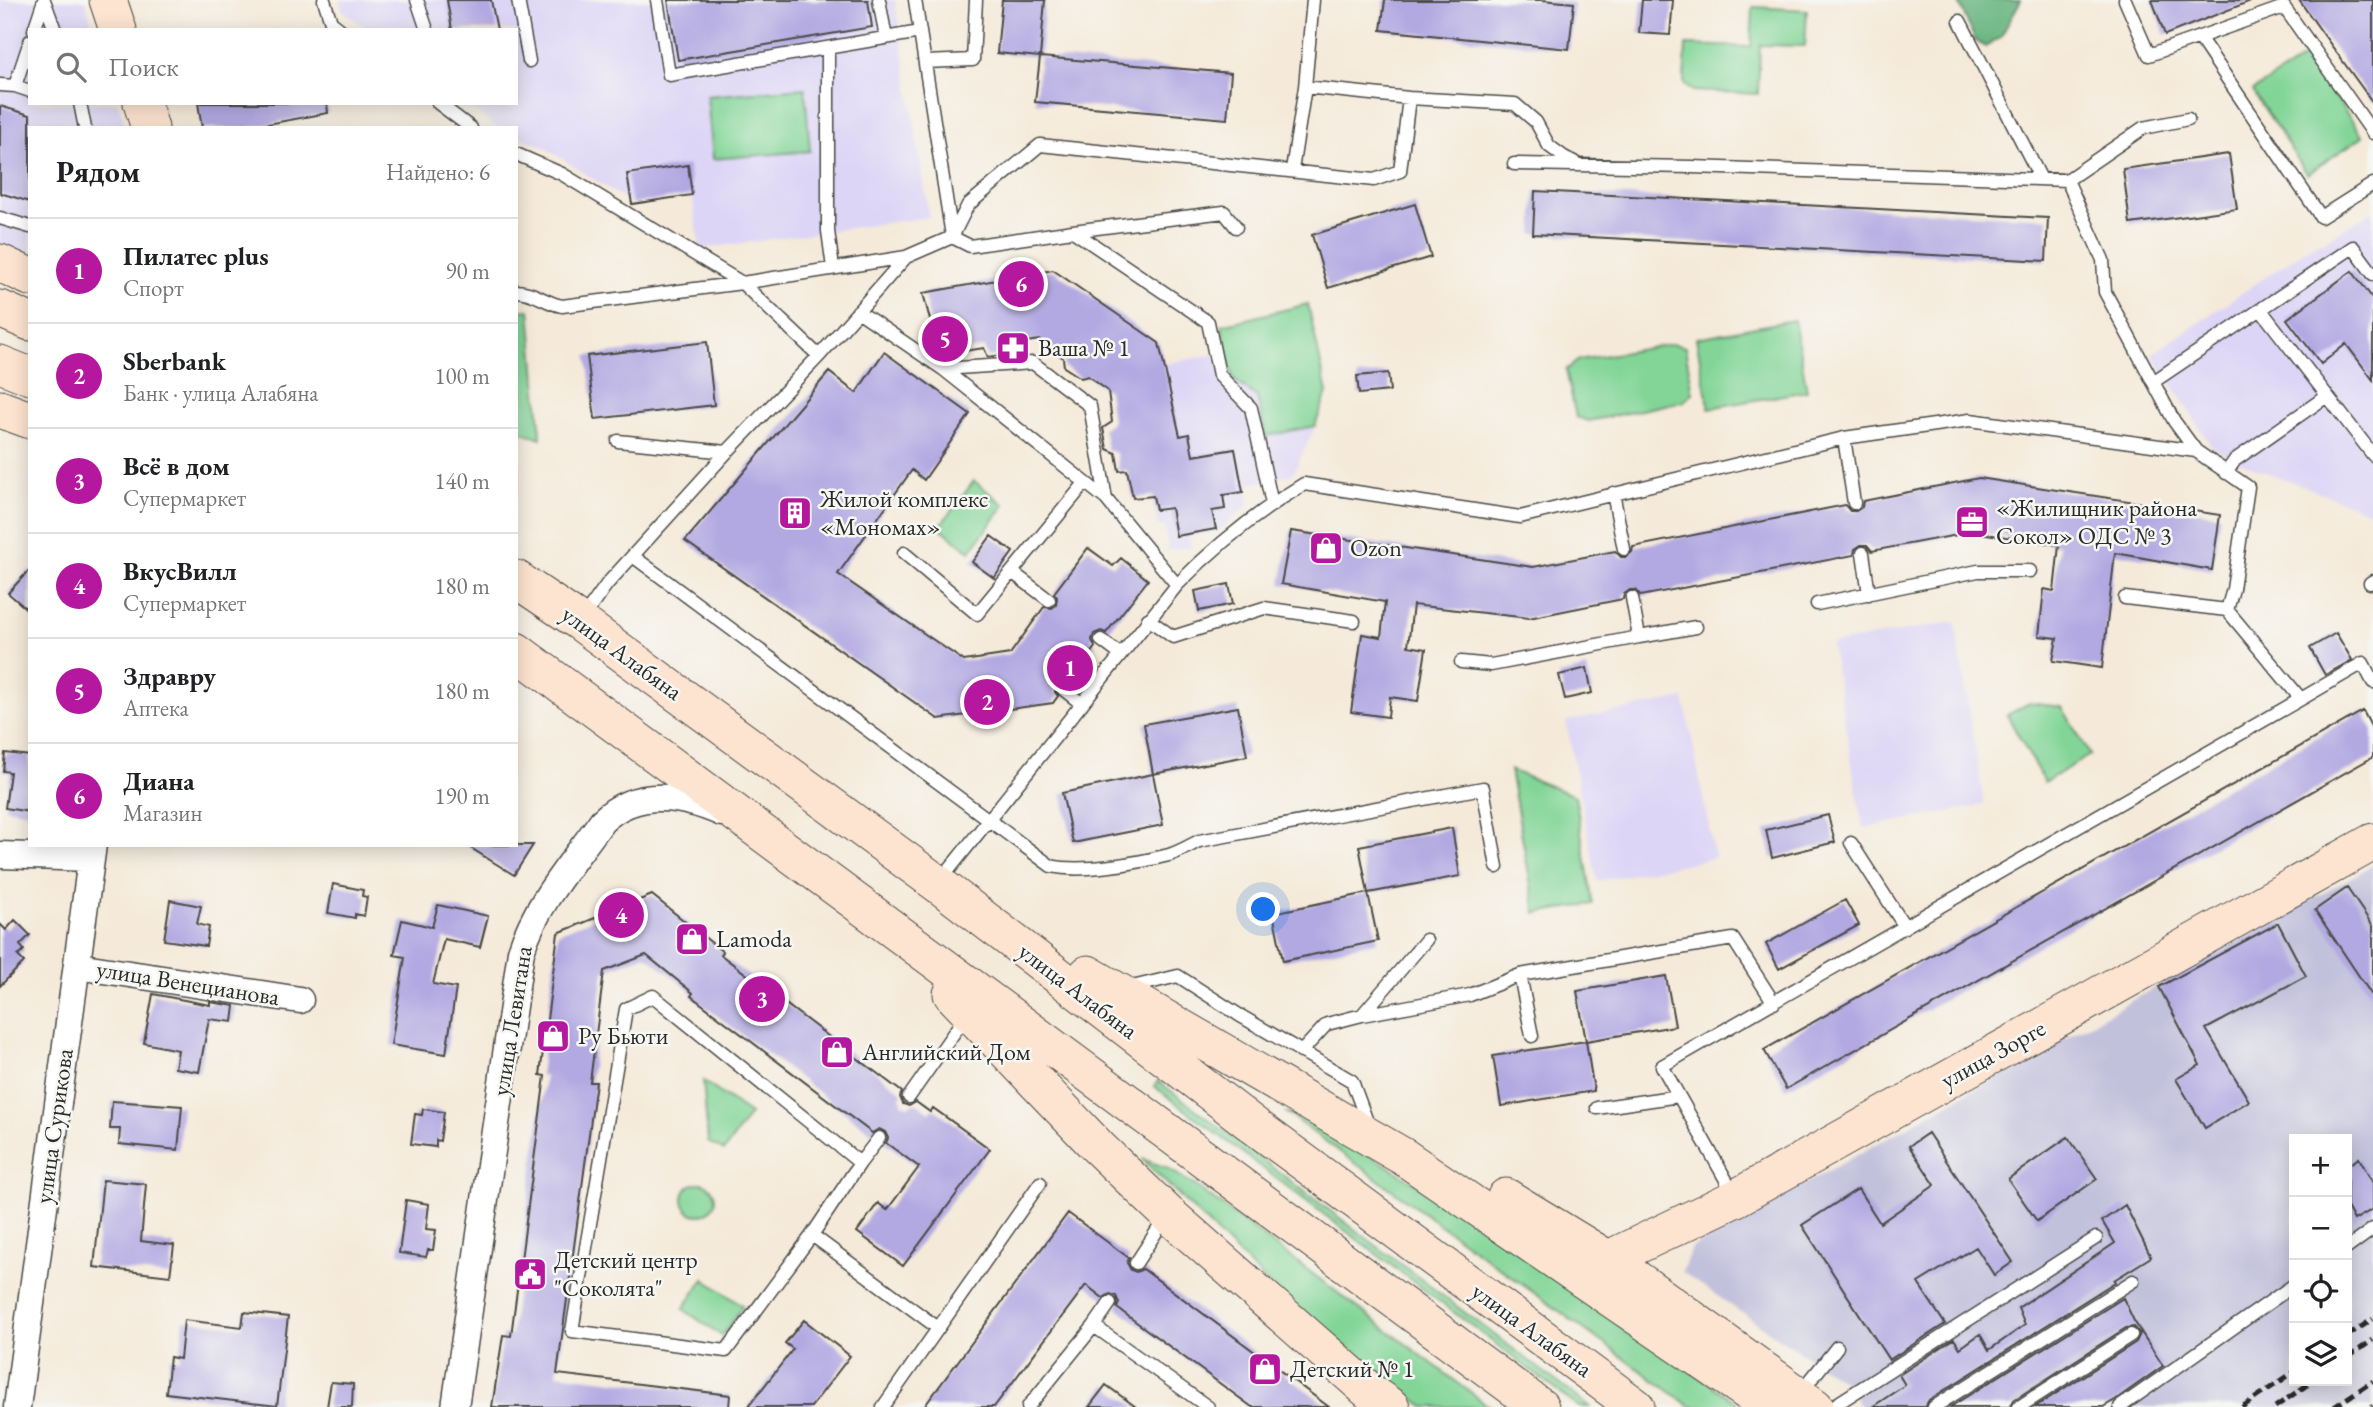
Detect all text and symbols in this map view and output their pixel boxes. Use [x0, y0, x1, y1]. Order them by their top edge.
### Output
search box [28, 28, 518, 105]
icon: search [52, 48, 90, 86]
text: Поиск [108, 50, 179, 84]
text: Рядом [56, 152, 140, 191]
text: Найдено: 6 [386, 157, 490, 187]
text: Пилатес plus [123, 239, 269, 273]
text: 1 [73, 256, 85, 286]
text: 90 m [445, 256, 490, 286]
pin: 6 [998, 258, 1044, 310]
text: Спорт [123, 273, 184, 303]
pin: 5 [922, 313, 968, 365]
pharmacy icon: Ваша № 1 [994, 329, 1032, 367]
place label: Ваша № 1 [1038, 332, 1130, 363]
text: Sberbank [123, 344, 226, 378]
text: 2 [73, 361, 85, 391]
text: 100 m [434, 361, 490, 391]
text: Банк · улица Алабяна [123, 378, 319, 408]
text: Всё в дом [123, 449, 230, 483]
text: 3 [73, 466, 85, 496]
text: 140 m [434, 466, 490, 496]
text: Супермаркет [123, 483, 246, 513]
place label: Жилой комплекс «Мономах» [819, 483, 989, 542]
place label: «Жилищник района Сокол» ОДС № 3 [1996, 492, 2197, 551]
building icon: Жилой комплекс «Мономах» [776, 494, 814, 532]
office icon: «Жилищник района Сокол» ОДС № 3 [1953, 503, 1991, 541]
shop icon: Ozon [1307, 529, 1345, 567]
place label: Ozon [1350, 532, 1402, 563]
text: ВкусВилл [123, 554, 237, 588]
text: 4 [73, 571, 85, 601]
text: 180 m [434, 571, 490, 601]
text: Супермаркет [123, 588, 246, 618]
street label: улица Алабяна [556, 598, 689, 707]
pin: 1 [1047, 642, 1093, 694]
text: Здравру [123, 659, 216, 693]
text: 5 [73, 676, 85, 706]
text: 180 m [434, 676, 490, 706]
pin: 2 [964, 676, 1010, 728]
text: Аптека [123, 693, 189, 723]
text: Диана [123, 764, 195, 798]
text: 6 [73, 781, 85, 811]
text: 190 m [434, 781, 490, 811]
text: Магазин [123, 798, 202, 828]
pin: 4 [598, 889, 644, 941]
your location [1246, 892, 1280, 926]
shop icon: Lamoda [673, 920, 711, 958]
place label: Lamoda [716, 923, 792, 954]
street label: улица Алабяна [1012, 935, 1145, 1046]
street label: улица Левитана [484, 943, 539, 1098]
street label: улица Венецианова [94, 953, 282, 1012]
pin: 3 [739, 973, 785, 1025]
street label: улица Зорге [1935, 1012, 2051, 1095]
shop icon: Ру Бьюти [534, 1017, 572, 1055]
place label: Ру Бьюти [578, 1020, 669, 1051]
shop icon: Английский Дом [818, 1033, 856, 1071]
place label: Английский Дом [861, 1036, 1031, 1067]
street label: улица Сурикова [27, 1046, 80, 1205]
map controls [2289, 1134, 2352, 1386]
button: + [2289, 1134, 2352, 1197]
button: − [2289, 1197, 2352, 1260]
place label: Детский центр "Соколята" [554, 1244, 698, 1303]
public building icon: Детский центр "Соколята" [511, 1255, 549, 1293]
button: locate [2289, 1260, 2352, 1323]
street label: улица Алабяна [1466, 1275, 1599, 1384]
button: layers [2289, 1323, 2352, 1386]
shop icon: Детский № 1 [1246, 1350, 1284, 1388]
place label: Детский № 1 [1290, 1353, 1414, 1384]

